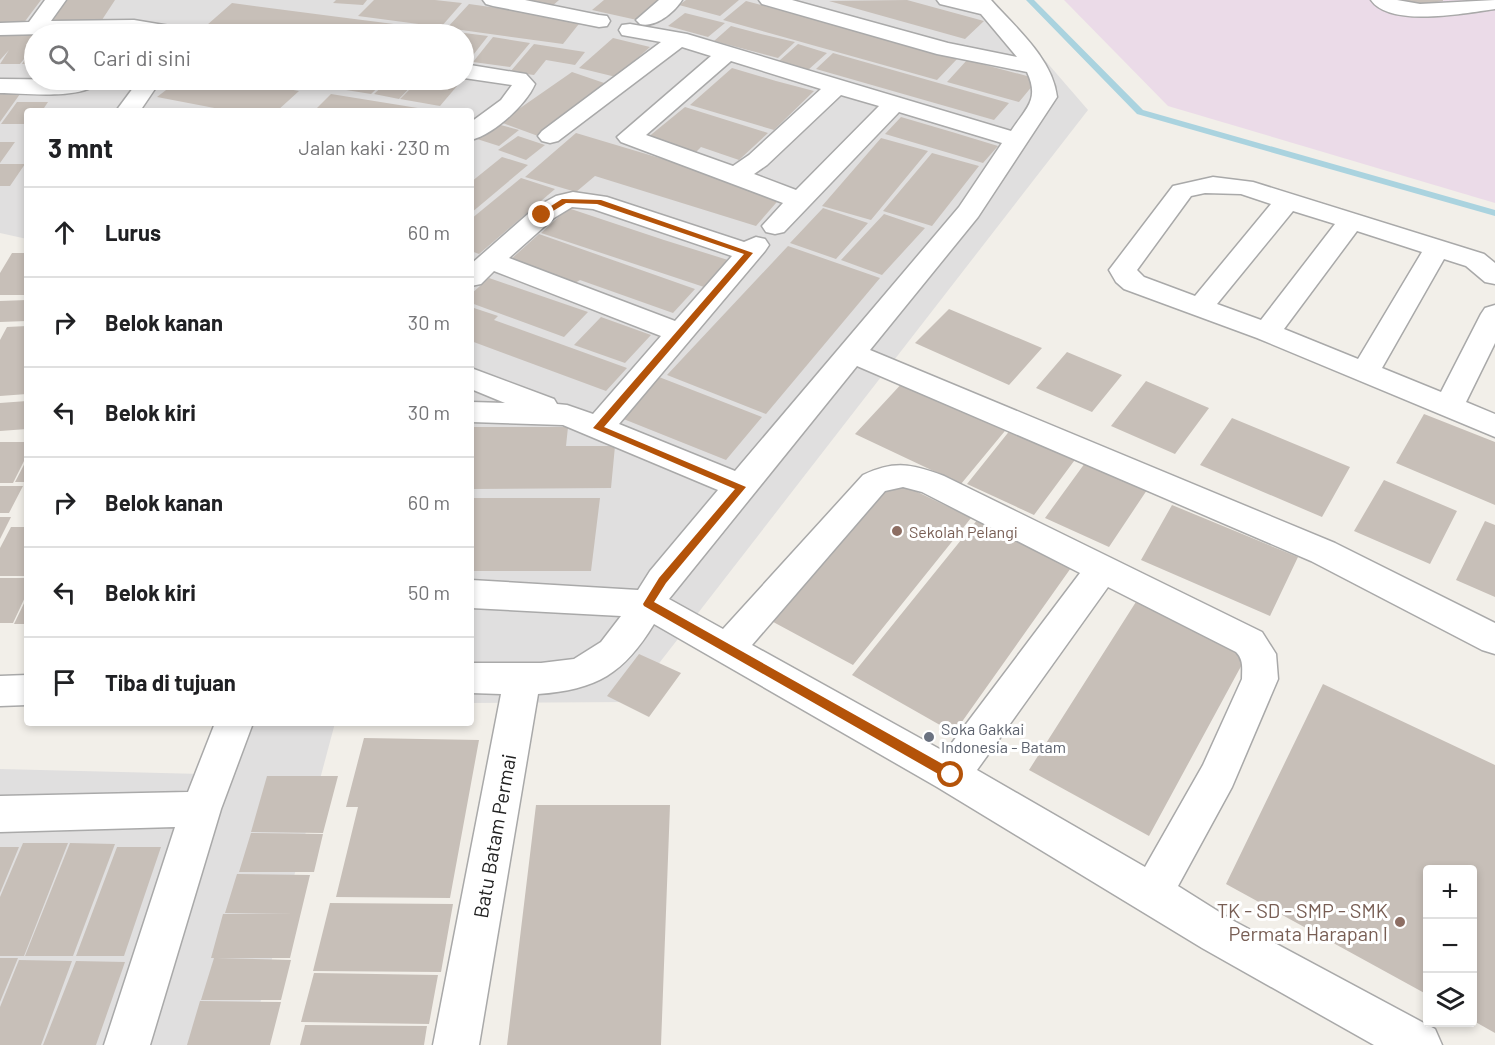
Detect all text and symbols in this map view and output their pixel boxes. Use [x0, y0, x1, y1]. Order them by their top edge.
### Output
search box [24, 24, 474, 90]
icon: search [45, 41, 78, 74]
text: Cari di sini [93, 44, 191, 70]
text: 3 mnt [48, 132, 113, 163]
text: Jalan kaki · 230 m [299, 135, 450, 159]
route end [528, 201, 554, 227]
icon: ahead [48, 216, 81, 249]
text: Lurus [105, 219, 161, 245]
text: 60 m [408, 220, 450, 244]
icon: right [48, 306, 81, 339]
text: Belok kanan [105, 309, 223, 335]
text: 30 m [408, 310, 450, 334]
icon: left [48, 396, 81, 429]
text: Belok kiri [105, 399, 196, 425]
text: 30 m [408, 400, 450, 424]
icon: right [48, 486, 81, 519]
text: Belok kanan [105, 489, 223, 515]
text: 60 m [408, 490, 450, 514]
place label: Sekolah Pelangi [909, 522, 1018, 541]
marker: Sekolah Pelangi [890, 524, 904, 538]
icon: left [48, 576, 81, 609]
text: Belok kiri [105, 579, 196, 605]
text: 50 m [408, 580, 450, 604]
icon: arrive [48, 666, 81, 699]
text: Tiba di tujuan [105, 669, 236, 695]
place label: Soka Gakkai Indonesia - Batam [941, 719, 1066, 756]
marker: Soka Gakkai Indonesia - Batam [922, 730, 936, 744]
street label: Batu Batam Permai [468, 752, 520, 920]
route start [937, 761, 963, 787]
map controls [1423, 865, 1477, 1027]
button: + [1423, 865, 1477, 919]
place label: TK - SD - SMP - SMK Permata Harapan I [1217, 898, 1388, 945]
marker: TK - SD - SMP - SMK Permata Harapan I [1393, 915, 1407, 929]
button: − [1423, 919, 1477, 973]
button: layers [1423, 973, 1477, 1027]

